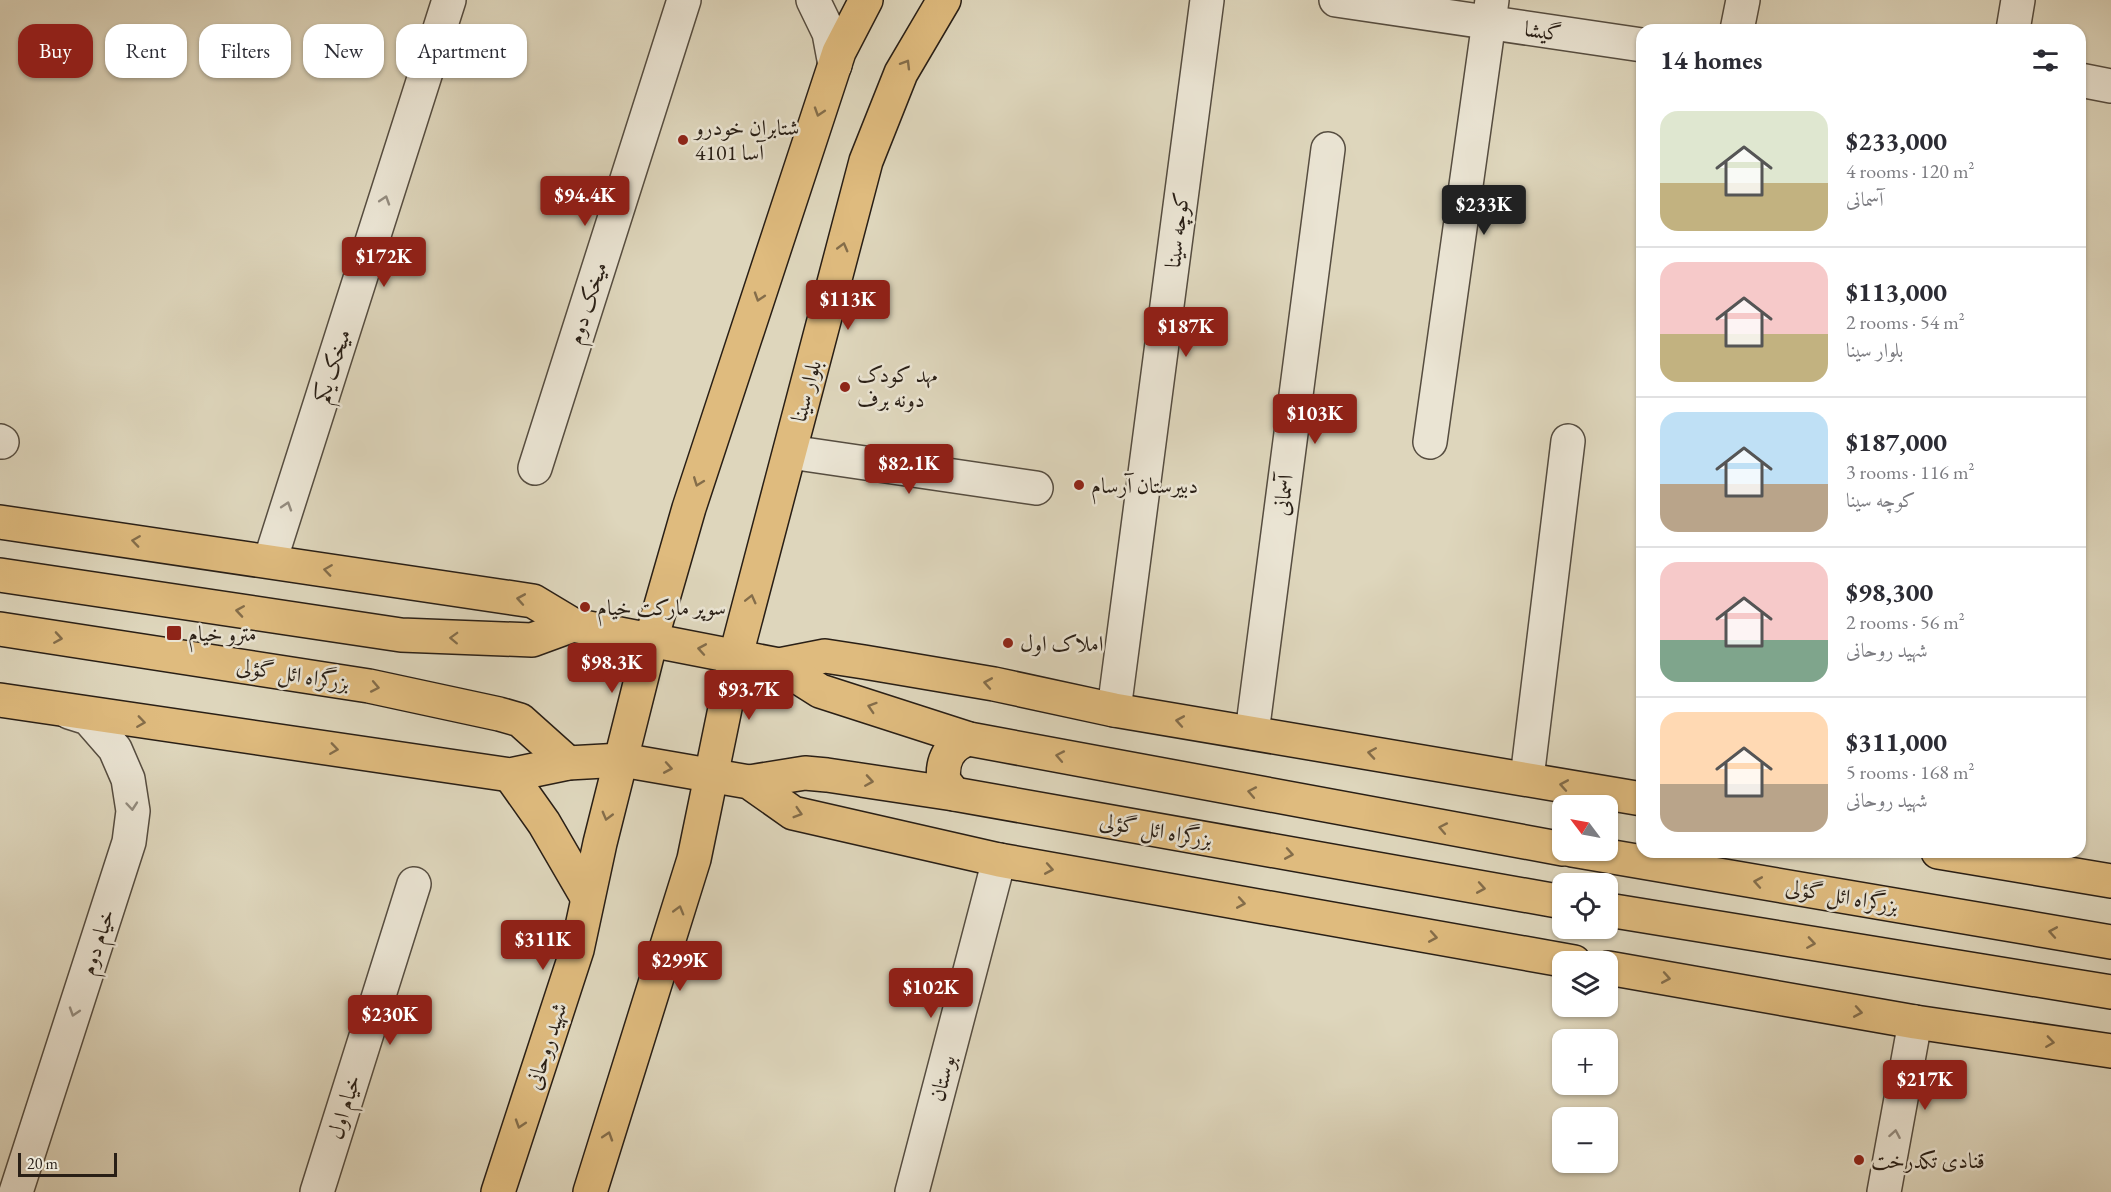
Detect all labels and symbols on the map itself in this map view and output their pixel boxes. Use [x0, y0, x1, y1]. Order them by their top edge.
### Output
street label: گیشا [1522, 14, 1564, 48]
one-way arrow [899, 60, 911, 70]
one-way arrow [814, 106, 827, 117]
place label: شتابران خودرو 4101 آسا [693, 113, 800, 167]
marker: شتابران خودرو 4101 آسا [676, 133, 690, 147]
pin: $94.4K [536, 176, 634, 227]
pin: $233K [1442, 185, 1526, 236]
street label: کوچه سینا [1158, 190, 1197, 270]
one-way arrow [378, 195, 390, 206]
pin: $172K [342, 237, 426, 288]
one-way arrow [836, 243, 848, 253]
street label: میخک دوم [560, 258, 619, 350]
pin: $113K [806, 280, 890, 331]
one-way arrow [754, 291, 766, 302]
pin: $187K [1144, 307, 1228, 358]
street label: میخک یکم [306, 325, 363, 409]
street label: بلوار سینا [784, 357, 828, 425]
place label: مهد کودک دونه برف [857, 360, 938, 414]
marker: مهد کودک دونه برف [838, 380, 852, 394]
pin: $103K [1273, 394, 1357, 445]
pin: $82.1K [860, 444, 958, 495]
place label: دبیرستان آرسام [1091, 471, 1198, 505]
street label: آسمانی [1266, 471, 1300, 517]
one-way arrow [693, 476, 705, 487]
marker: دبیرستان آرسام [1072, 478, 1086, 492]
one-way arrow [280, 501, 293, 512]
one-way arrow [131, 536, 140, 548]
one-way arrow [324, 564, 334, 577]
one-way arrow [517, 593, 527, 606]
place label: سوپر مارکت خیام [597, 593, 726, 627]
one-way arrow [743, 594, 756, 604]
marker: سوپر مارکت خیام [578, 600, 592, 614]
one-way arrow [236, 606, 245, 618]
place label: مترو خیام [188, 619, 257, 653]
marker: مترو خیام [165, 624, 183, 642]
place label: املاک اول [1020, 629, 1104, 658]
one-way arrow [53, 631, 62, 643]
one-way arrow [450, 631, 459, 644]
marker: املاک اول [1001, 636, 1015, 650]
pin: $98.3K [563, 643, 661, 694]
one-way arrow [697, 643, 707, 656]
street label: بزرگراه ائل گؤلی [234, 651, 352, 698]
pin: $93.7K [700, 670, 798, 721]
one-way arrow [984, 678, 993, 690]
one-way arrow [370, 680, 380, 693]
one-way arrow [867, 702, 878, 714]
one-way arrow [1175, 715, 1185, 728]
one-way arrow [136, 716, 145, 728]
one-way arrow [329, 742, 339, 755]
one-way arrow [1367, 748, 1376, 760]
one-way arrow [1055, 750, 1065, 763]
one-way arrow [662, 761, 672, 774]
one-way arrow [864, 775, 874, 787]
one-way arrow [1560, 779, 1570, 792]
one-way arrow [1247, 786, 1257, 799]
north arrow [1552, 795, 1618, 861]
one-way arrow [125, 801, 138, 810]
one-way arrow [792, 806, 803, 818]
street label: بزرگراه ائل گؤلی [1097, 806, 1215, 855]
one-way arrow [602, 810, 614, 821]
one-way arrow [1439, 822, 1449, 835]
one-way arrow [1284, 847, 1293, 859]
one-way arrow [1045, 862, 1054, 874]
street label: بزرگراه ائل گؤلی [1783, 872, 1901, 921]
one-way arrow [1753, 876, 1763, 889]
one-way arrow [1475, 881, 1485, 894]
one-way arrow [1237, 896, 1246, 908]
street label: خیام دوم [73, 905, 126, 980]
one-way arrow [672, 905, 684, 916]
pin: $311K [501, 920, 585, 971]
one-way arrow [2049, 926, 2059, 939]
one-way arrow [1429, 930, 1438, 942]
one-way arrow [1806, 937, 1815, 949]
pin: $299K [638, 941, 722, 992]
pin: $102K [889, 968, 973, 1019]
one-way arrow [1660, 971, 1670, 984]
pin: $230K [348, 995, 432, 1046]
street label: شهید روحانی [518, 999, 574, 1093]
one-way arrow [1852, 1005, 1862, 1018]
one-way arrow [68, 1006, 81, 1017]
one-way arrow [2046, 1035, 2055, 1047]
street label: بوستان [922, 1051, 962, 1105]
pin: $217K [1883, 1060, 1967, 1111]
street label: خیام اول [320, 1071, 372, 1144]
one-way arrow [515, 1118, 527, 1129]
one-way arrow [1888, 1130, 1900, 1139]
one-way arrow [600, 1131, 613, 1142]
place label: قنادی تکدرخت [1871, 1146, 1985, 1175]
scale bar [18, 1150, 117, 1178]
marker: قنادی تکدرخت [1852, 1153, 1866, 1167]

